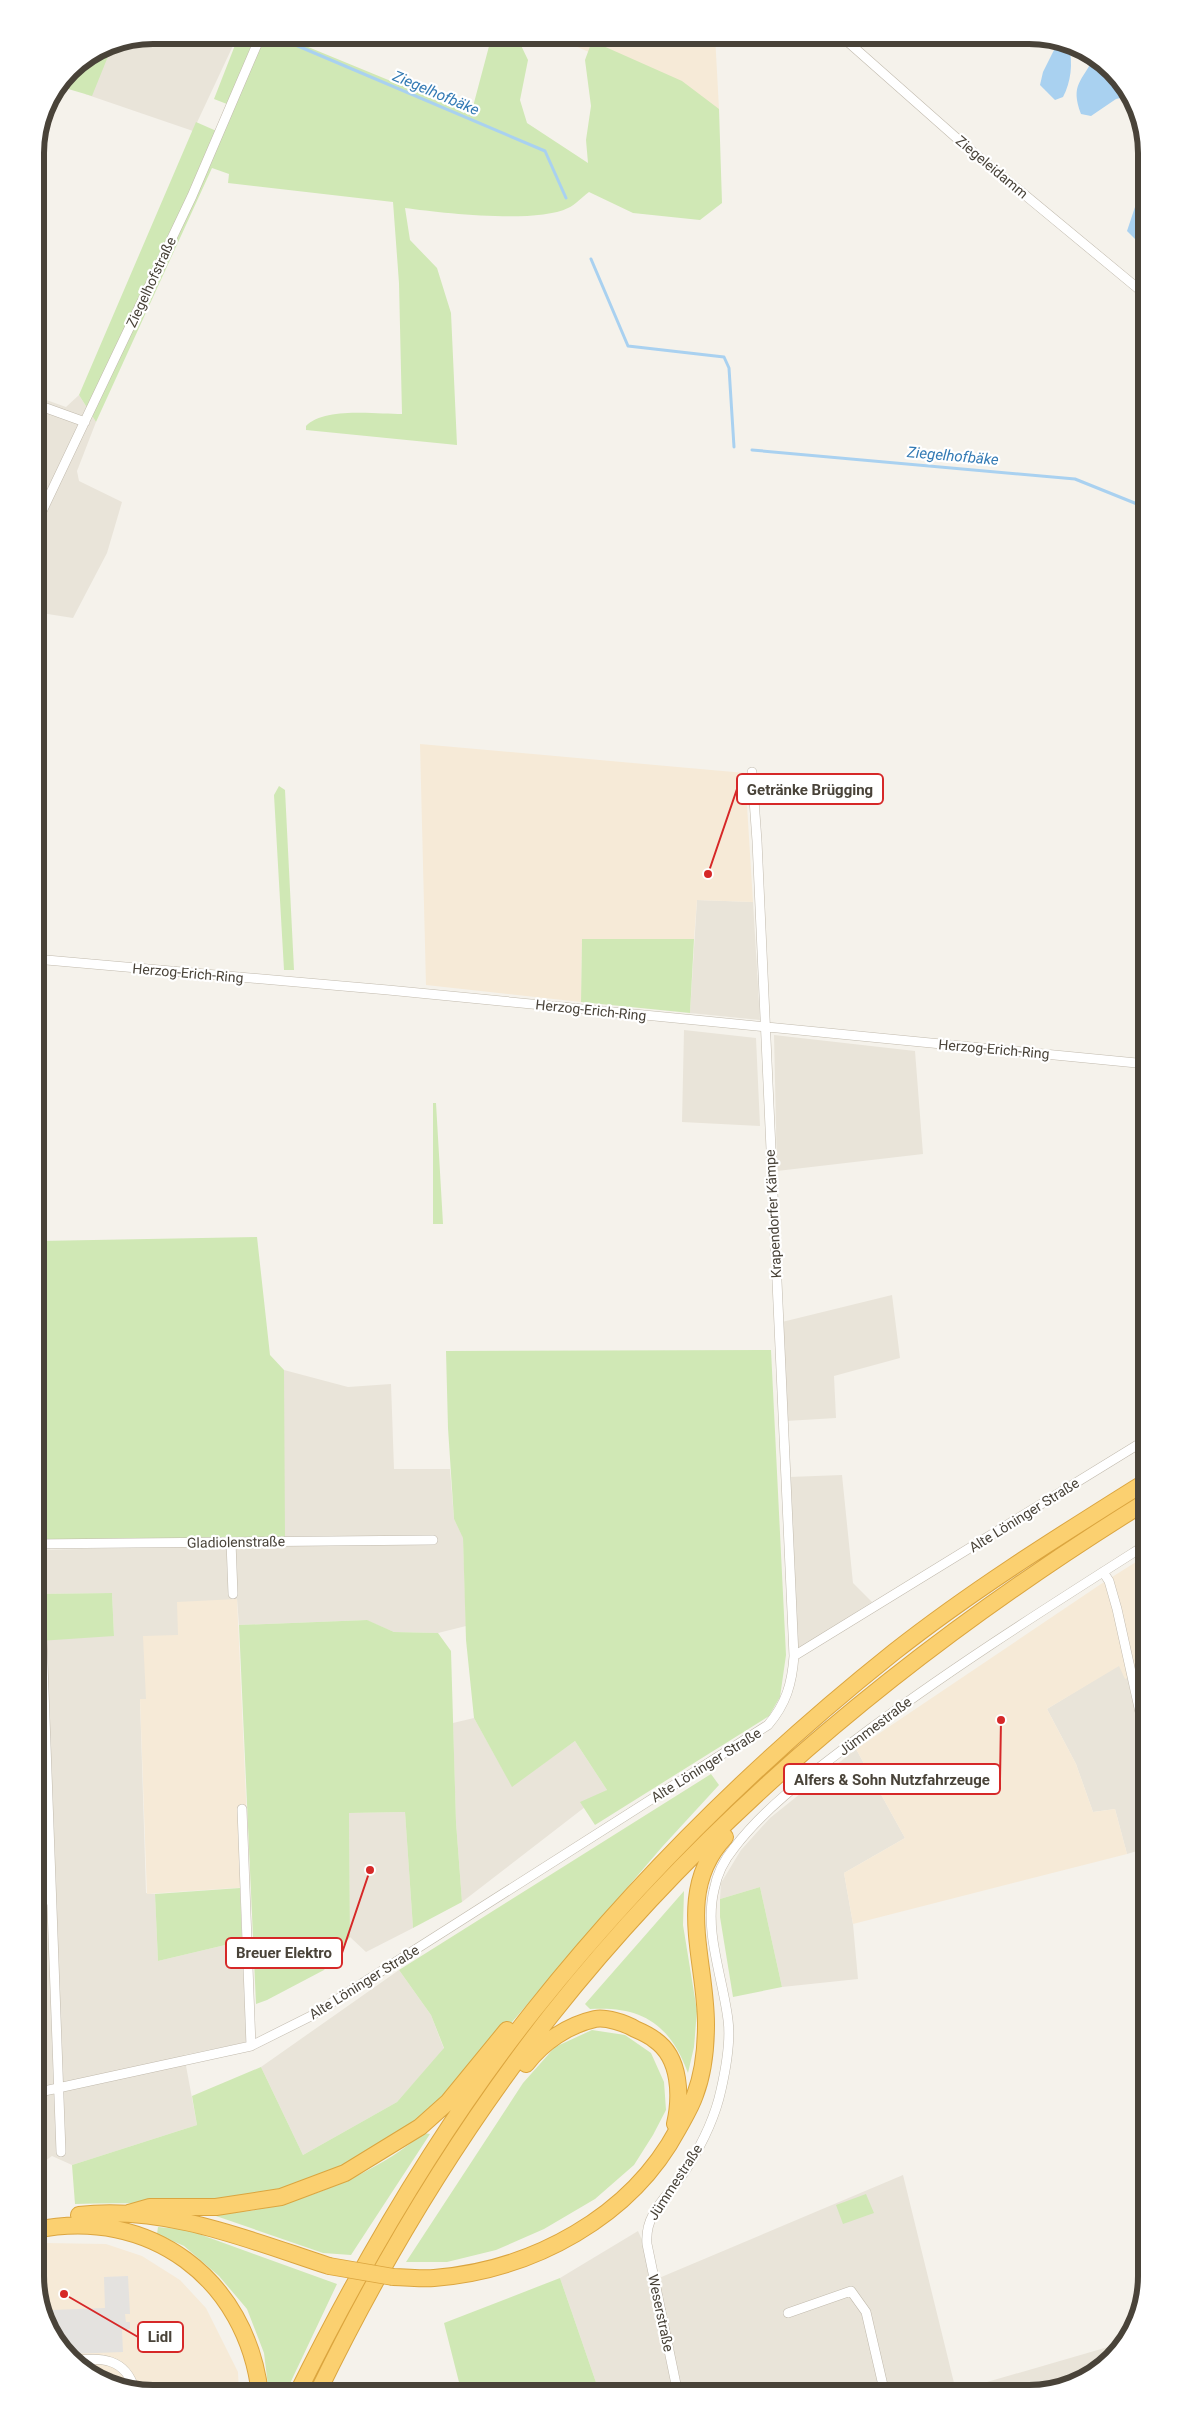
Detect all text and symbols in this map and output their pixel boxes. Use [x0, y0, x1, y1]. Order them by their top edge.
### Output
water label: Ziegelhofbäke [389, 66, 482, 119]
street label: Ziegeleidamm [953, 132, 1031, 202]
street label: Ziegelhofstraße [123, 234, 179, 330]
water label: Ziegelhofbäke [905, 443, 1000, 469]
callout: Getränke Brügging [737, 774, 883, 804]
text: Getränke Brügging [747, 781, 873, 799]
street label: Herzog-Erich-Ring [132, 960, 244, 986]
street label: Herzog-Erich-Ring [535, 996, 647, 1024]
street label: Herzog-Erich-Ring [938, 1036, 1050, 1062]
street label: Krapendorfer Kämpe [762, 1149, 784, 1279]
street label: Alte Löninger Straße [966, 1475, 1082, 1555]
street label: Gladiolenstraße [187, 1533, 285, 1551]
street label: Jümmestraße [835, 1693, 915, 1759]
street label: Alte Löninger Straße [648, 1725, 764, 1805]
callout: Alfers & Sohn Nutzfahrzeuge [784, 1764, 1000, 1794]
text: Alfers & Sohn Nutzfahrzeuge [794, 1771, 990, 1789]
callout: Breuer Elektro [226, 1938, 342, 1968]
street label: Alte Löninger Straße [306, 1942, 422, 2022]
text: Breuer Elektro [236, 1944, 332, 1962]
street label: Jümmestraße [645, 2141, 705, 2223]
street label: Weserstraße [645, 2273, 677, 2353]
callout: Lidl [138, 2322, 183, 2352]
text: Lidl [148, 2328, 172, 2346]

